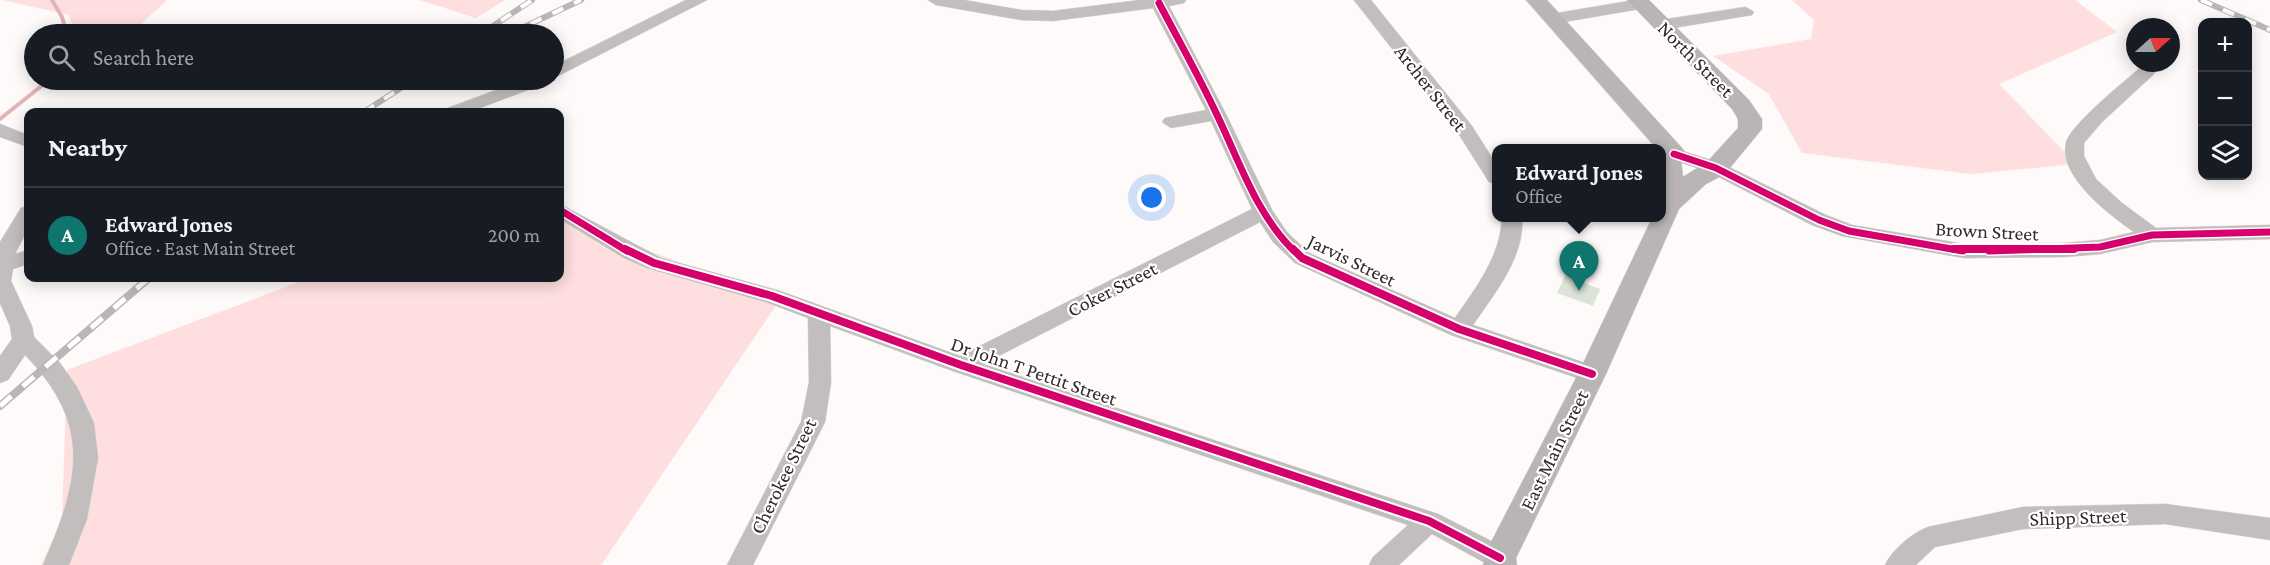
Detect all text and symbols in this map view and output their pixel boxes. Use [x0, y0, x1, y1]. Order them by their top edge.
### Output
street label: North Street [1654, 17, 1739, 102]
north arrow [2126, 18, 2180, 72]
map controls [2198, 18, 2252, 180]
button: + [2198, 18, 2252, 72]
search box [24, 24, 564, 90]
street label: Archer Street [1390, 40, 1472, 136]
icon: search [45, 41, 78, 74]
text: Search here [93, 45, 194, 70]
button: − [2198, 72, 2252, 126]
button: layers [2198, 126, 2252, 180]
text: Nearby [48, 133, 127, 162]
popup [1492, 144, 1666, 222]
text: Edward Jones [1515, 160, 1643, 185]
your location [1137, 183, 1166, 212]
text: Office [1515, 185, 1562, 207]
text: Edward Jones [105, 212, 232, 237]
street label: Brown Street [1935, 217, 2040, 245]
text: A [62, 224, 73, 246]
text: 200 m [488, 224, 540, 246]
street label: Jarvis Street [1302, 228, 1400, 292]
text: Office · East Main Street [105, 237, 295, 259]
pin: A [1560, 242, 1598, 291]
street label: Coker Street [1064, 257, 1161, 321]
street label: Dr John T Pettit Street [948, 332, 1120, 411]
street label: East Main Street [1515, 386, 1593, 514]
street label: Cherokee Street [746, 414, 821, 537]
street label: Shipp Street [2029, 504, 2127, 531]

